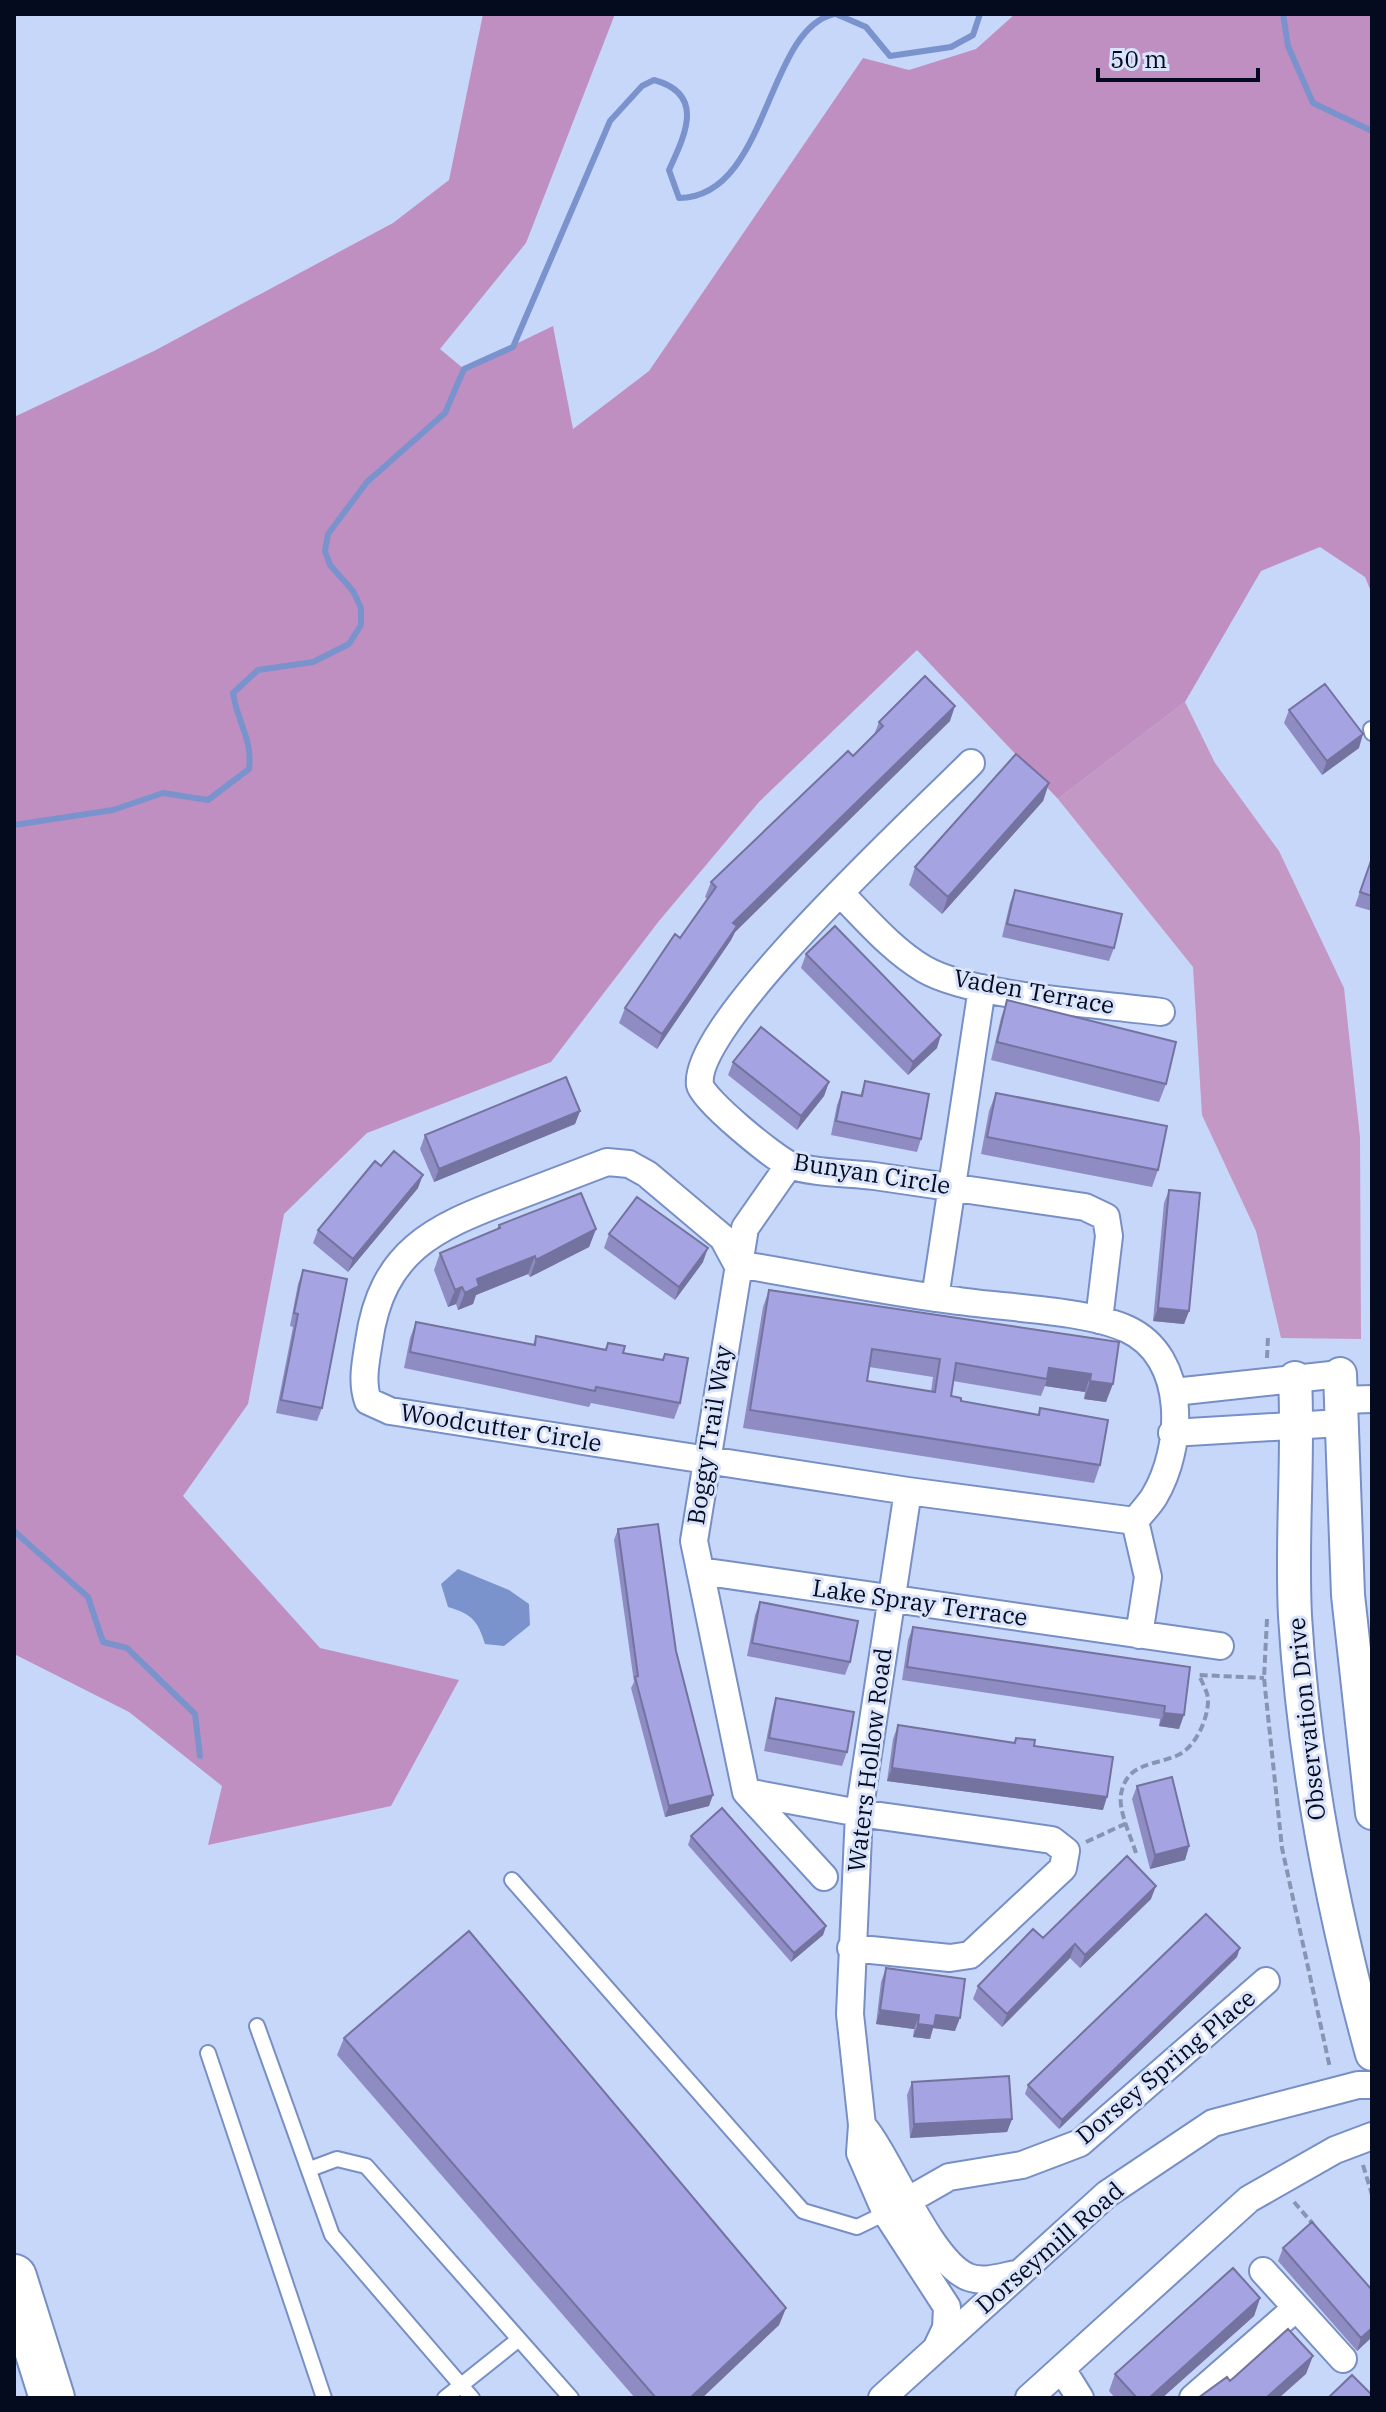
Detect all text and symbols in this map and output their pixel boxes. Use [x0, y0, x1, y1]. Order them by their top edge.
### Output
scale bar [1098, 32, 1258, 82]
text: 50 m [1110, 43, 1167, 75]
street label: Vaden Terrace [951, 961, 1117, 1021]
street label: Bunyan Circle [791, 1145, 953, 1201]
street label: Boggy Trail Way [679, 1343, 739, 1527]
street label: Woodcutter Circle [398, 1395, 604, 1459]
street label: Lake Spray Terrace [811, 1571, 1030, 1633]
street label: Observation Drive [1279, 1616, 1333, 1822]
street label: Waters Hollow Road [839, 1646, 899, 1874]
street label: Dorsey Spring Place [1069, 1982, 1262, 2151]
street label: Dorseymill Road [969, 2174, 1130, 2320]

